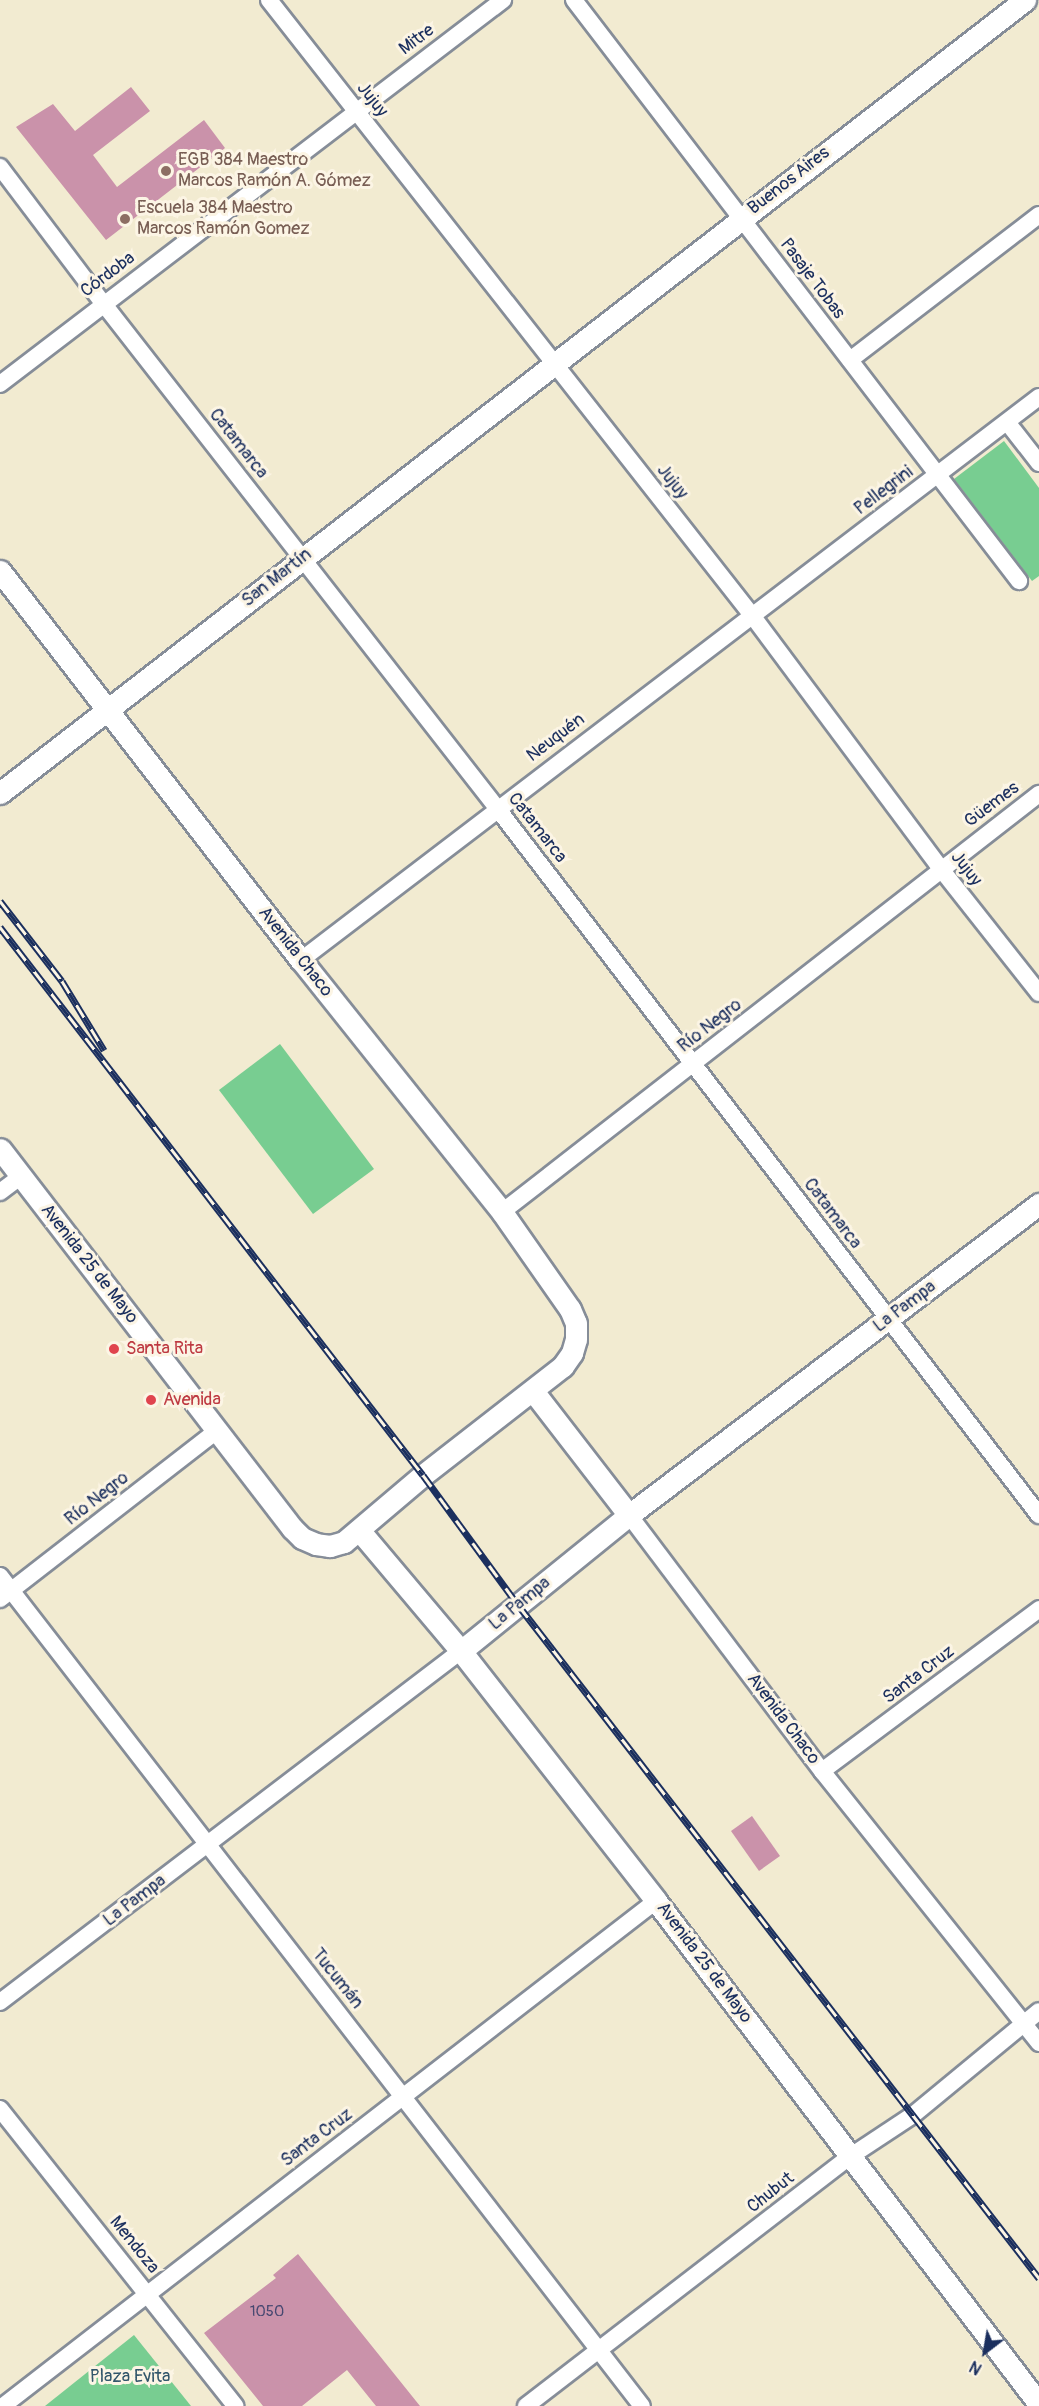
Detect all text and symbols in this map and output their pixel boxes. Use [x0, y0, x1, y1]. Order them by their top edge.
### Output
street label: Mitre [395, 20, 439, 60]
street label: Jujuy [352, 78, 392, 122]
street label: Buenos Aires [744, 142, 834, 220]
place label: EGB 384 Maestro Marcos Ramón A. Gómez [178, 150, 371, 192]
marker: EGB 384 Maestro Marcos Ramón A. Gómez [159, 164, 173, 178]
place label: Escuela 384 Maestro Marcos Ramón Gomez [137, 198, 310, 240]
marker: Escuela 384 Maestro Marcos Ramón Gomez [118, 212, 132, 226]
street label: Pasaje Tobas [775, 235, 849, 323]
street label: Córdoba [77, 248, 139, 302]
street label: Catamarca [204, 405, 272, 483]
street label: Jujuy [652, 460, 692, 504]
street label: Pellegrini [850, 462, 918, 520]
street label: San Martín [238, 544, 316, 612]
street label: Neuquén [523, 709, 589, 767]
street label: Güemes [960, 777, 1024, 833]
street label: Catamarca [503, 789, 571, 867]
street label: Jujuy [946, 847, 986, 891]
street label: Avenida Chaco [253, 903, 337, 1001]
street label: Río Negro [674, 994, 746, 1058]
street label: Catamarca [798, 1174, 866, 1254]
street label: Avenida 25 de Mayo [36, 1200, 142, 1328]
street label: La Pampa [869, 1276, 941, 1338]
place label: Santa Rita [126, 1338, 203, 1360]
marker: Santa Rita [107, 1342, 121, 1356]
place label: Avenida [163, 1389, 221, 1411]
marker: Avenida [144, 1393, 158, 1407]
street label: Río Negro [61, 1467, 133, 1531]
street label: La Pampa [485, 1573, 555, 1635]
street label: Santa Cruz [879, 1641, 959, 1709]
street label: Avenida Chaco [742, 1669, 824, 1769]
street label: La Pampa [99, 1870, 171, 1932]
street label: Avenida 25 de Mayo [651, 1898, 757, 2028]
street label: Tucumán [307, 1944, 367, 2014]
street label: Santa Cruz [277, 2104, 357, 2172]
street label: Chubut [743, 2168, 799, 2218]
street label: Mendoza [104, 2212, 164, 2278]
house number: 1050 [250, 2303, 284, 2321]
north arrow [955, 2322, 1015, 2382]
text: N [966, 2356, 986, 2379]
park label: Plaza Evita [90, 2366, 170, 2388]

